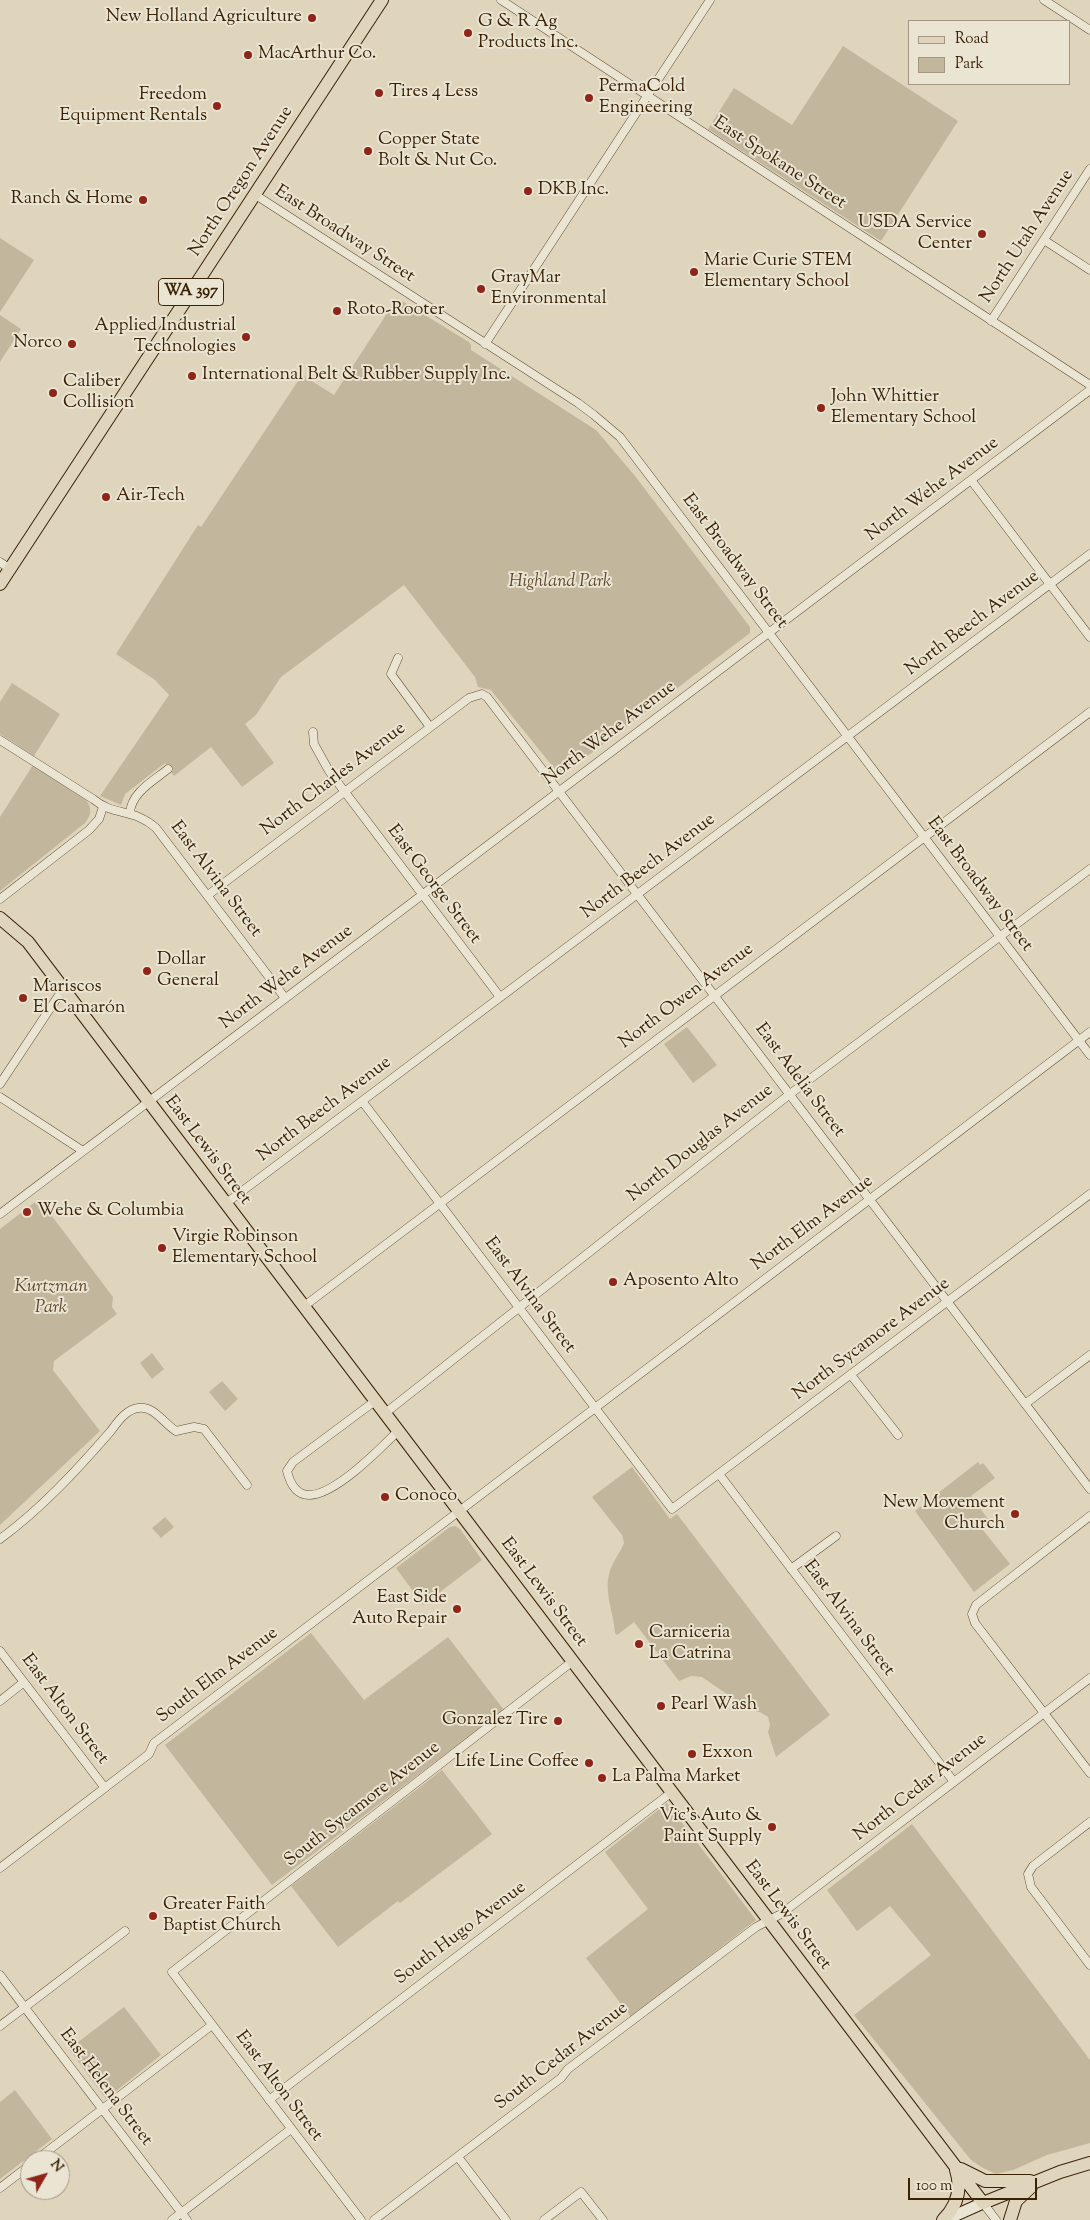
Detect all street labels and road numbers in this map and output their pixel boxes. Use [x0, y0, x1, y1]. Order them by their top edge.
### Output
street label: North Oregon Avenue [185, 103, 299, 261]
street label: East Spokane Street [709, 113, 849, 215]
street label: North Utah Avenue [977, 166, 1079, 308]
street label: East Broadway Street [270, 182, 418, 288]
road number: WA 397 [158, 278, 224, 306]
street label: North Wehe Avenue [862, 433, 1004, 547]
street label: East Broadway Street [676, 490, 792, 634]
street label: North Beech Avenue [902, 567, 1044, 681]
street label: North Wehe Avenue [539, 677, 681, 791]
street label: North Charles Avenue [257, 719, 411, 841]
street label: North Beech Avenue [578, 810, 720, 924]
street label: East Broadway Street [921, 813, 1037, 957]
street label: East Alvina Street [164, 818, 266, 942]
street label: East George Street [381, 821, 485, 949]
street label: North Wehe Avenue [216, 921, 358, 1035]
street label: North Owen Avenue [616, 939, 758, 1055]
street label: East Adelia Street [749, 1020, 849, 1142]
street label: North Beech Avenue [254, 1053, 396, 1167]
street label: North Douglas Avenue [624, 1080, 778, 1208]
street label: East Lewis Street [159, 1092, 255, 1210]
street label: North Elm Avenue [748, 1171, 878, 1277]
street label: East Alvina Street [478, 1234, 580, 1358]
street label: North Sycamore Avenue [789, 1274, 955, 1406]
street label: East Lewis Street [495, 1534, 591, 1652]
street label: East Alvina Street [797, 1557, 899, 1681]
street label: South Elm Avenue [153, 1623, 283, 1729]
street label: East Alton Street [15, 1651, 113, 1769]
street label: North Cedar Avenue [850, 1729, 992, 1847]
street label: South Sycamore Avenue [281, 1738, 445, 1872]
street label: East Lewis Street [739, 1857, 835, 1975]
street label: South Hugo Avenue [391, 1878, 531, 1990]
street label: South Cedar Avenue [491, 1998, 633, 2116]
street label: East Helena Street [54, 2025, 156, 2151]
street label: East Alton Street [229, 2028, 327, 2146]

